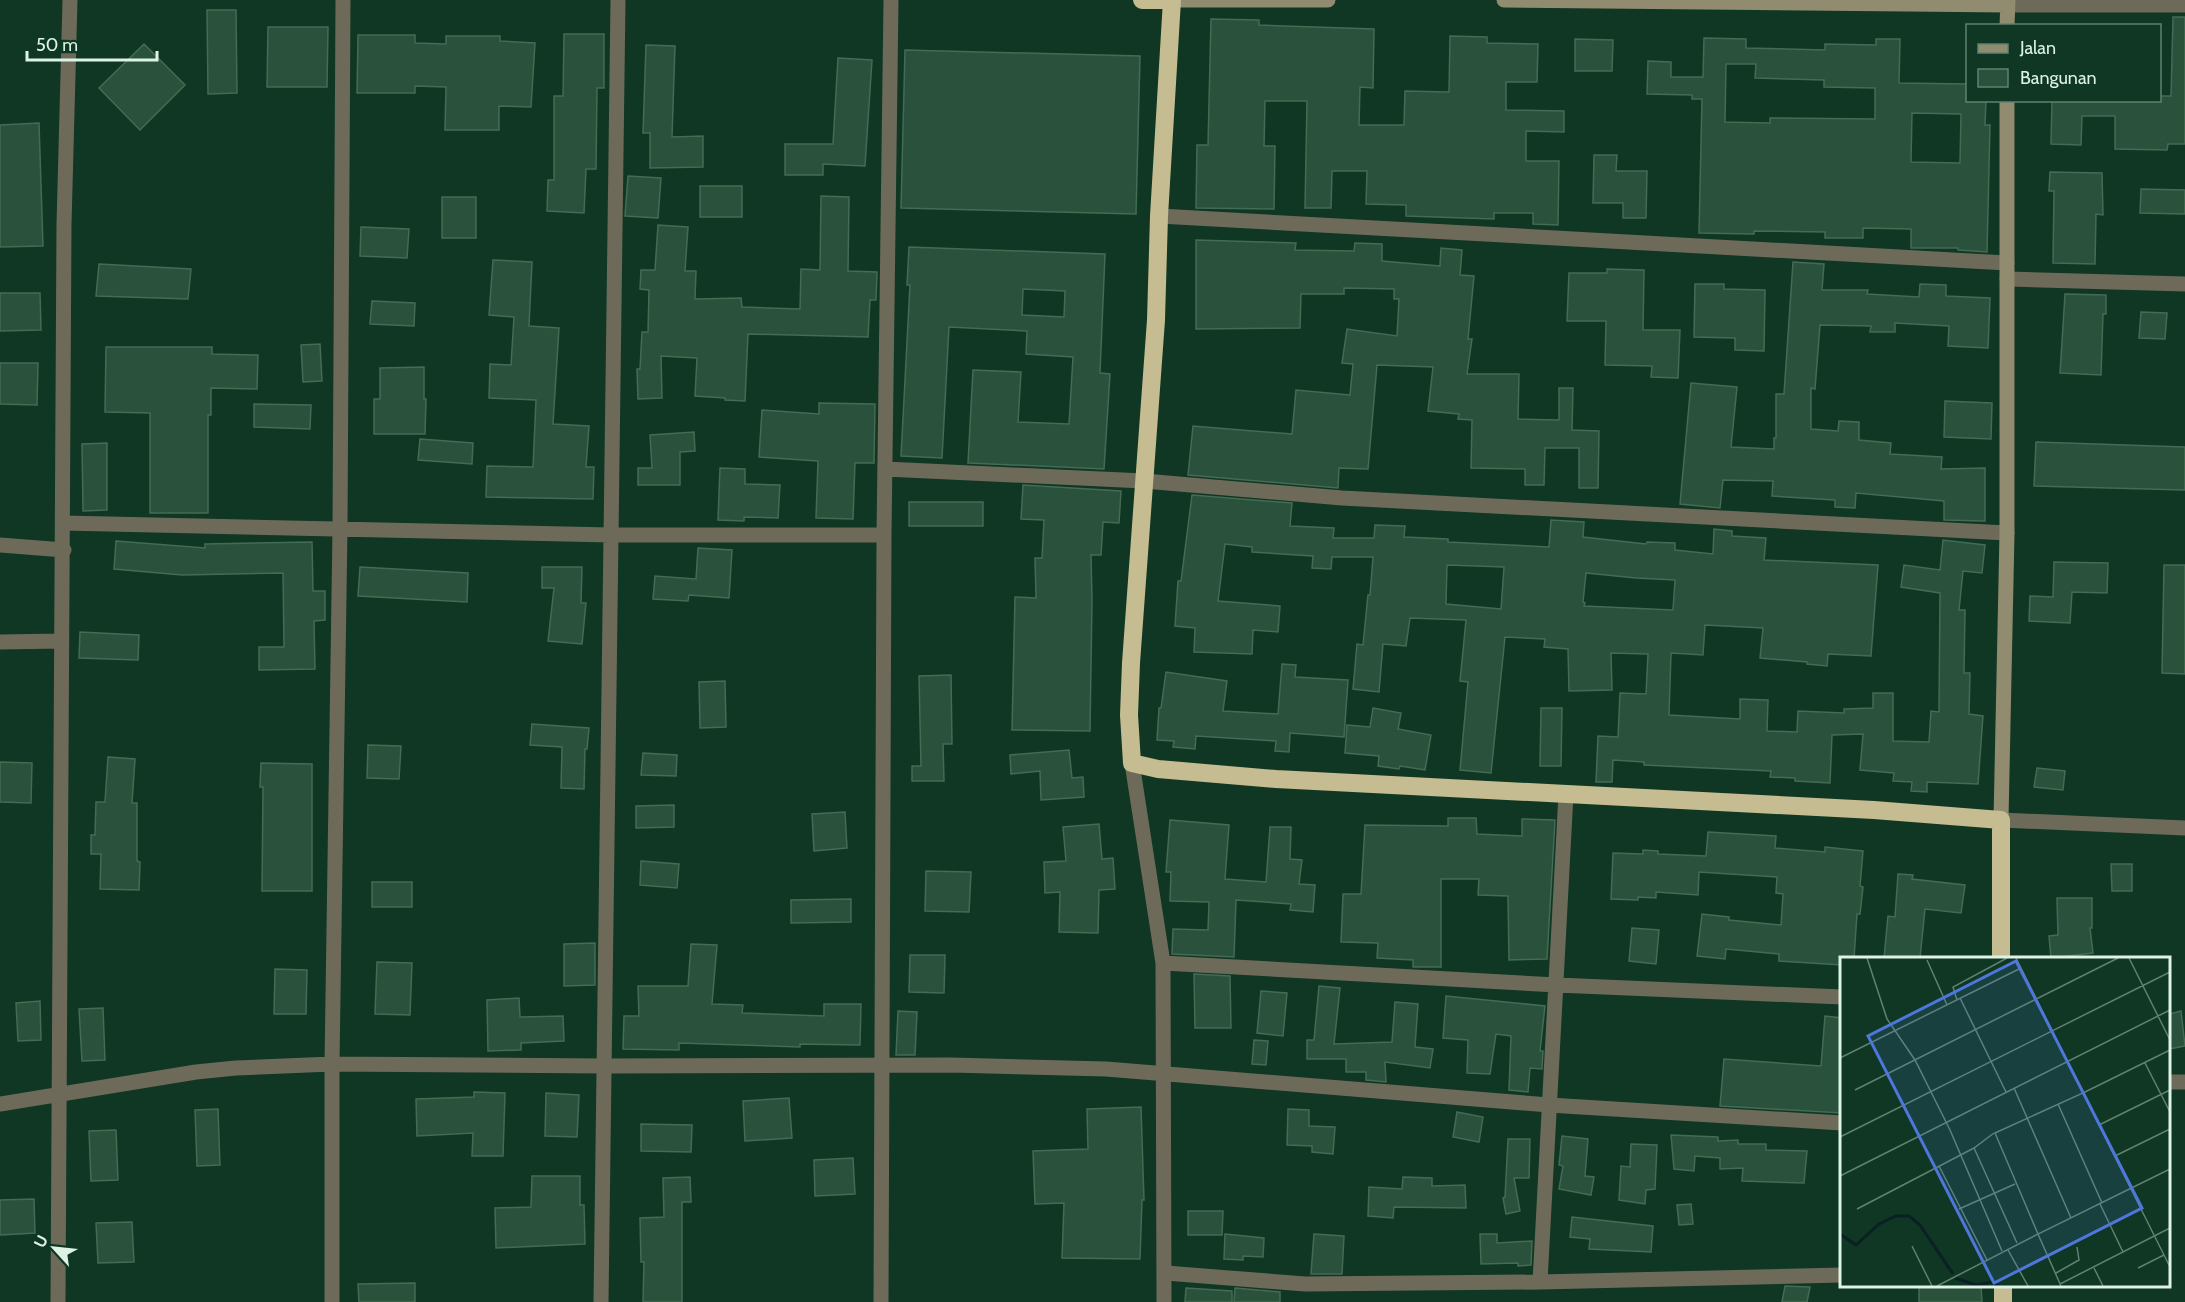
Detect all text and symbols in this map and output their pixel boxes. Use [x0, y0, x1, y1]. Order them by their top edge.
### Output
scale bar [27, 24, 158, 62]
legend [1966, 24, 2161, 102]
text: 50 m [36, 34, 78, 56]
text: Jalan [2019, 37, 2056, 59]
text: Bangunan [2020, 67, 2097, 89]
inset map [1840, 957, 2170, 1287]
north arrow [24, 1218, 84, 1278]
text: U [30, 1232, 52, 1251]

